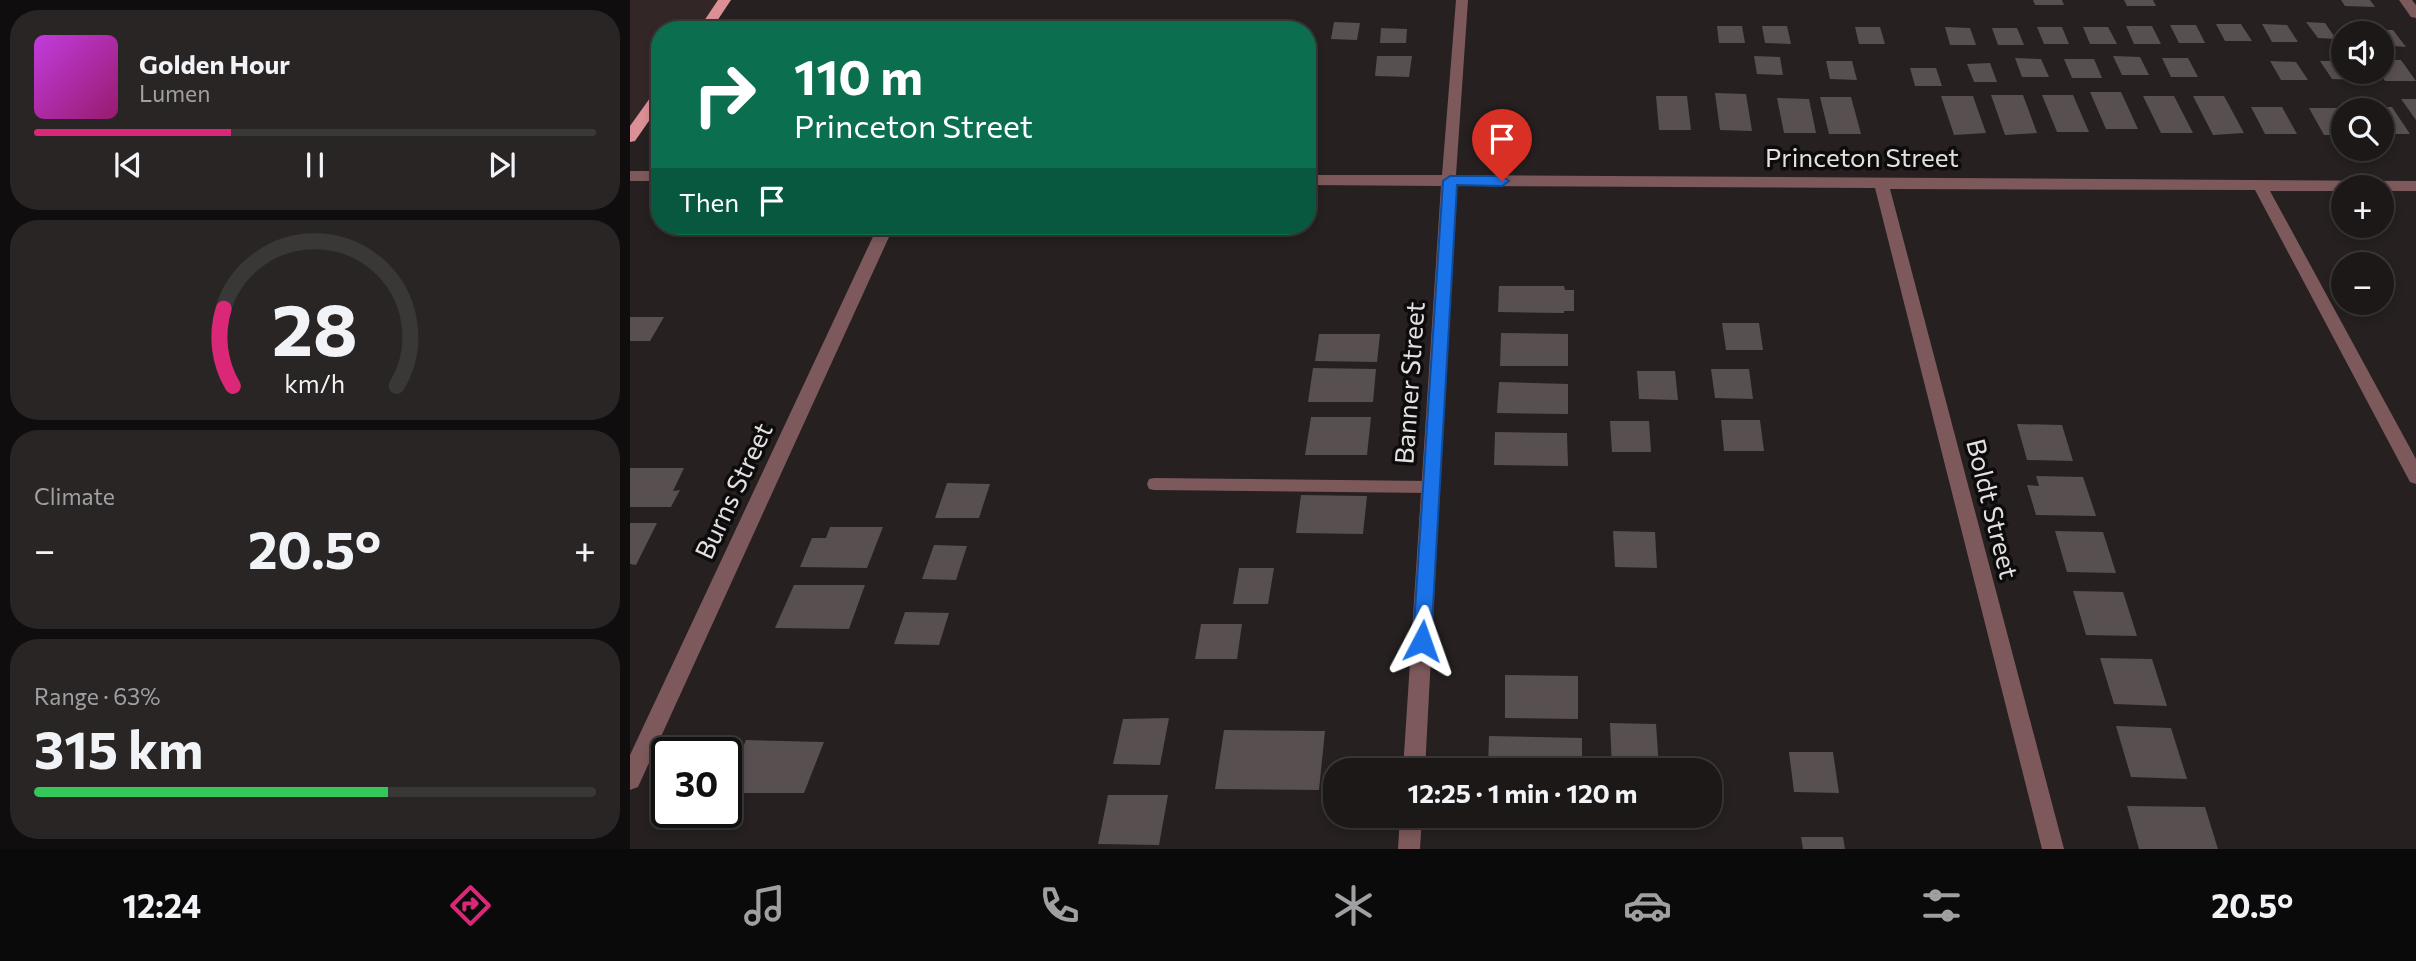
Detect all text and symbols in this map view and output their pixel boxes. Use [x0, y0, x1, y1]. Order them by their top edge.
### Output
map controls [2331, 21, 2394, 315]
button: sound [2331, 21, 2394, 84]
text: 110 m [794, 45, 923, 105]
text: Golden Hour [139, 48, 290, 79]
icon: right [679, 49, 770, 140]
text: Lumen [139, 79, 210, 107]
button: search [2331, 98, 2394, 161]
text: Princeton Street [794, 105, 1033, 145]
pin [1472, 109, 1532, 181]
icon: arrive [1483, 120, 1521, 158]
street label: Princeton Street [1765, 141, 1959, 172]
icon: previous [109, 146, 147, 184]
icon: pause [296, 146, 334, 184]
icon: next [483, 146, 521, 184]
button: + [2331, 175, 2394, 238]
icon: arrive [753, 182, 791, 220]
text: Then [679, 186, 739, 217]
button: − [2331, 252, 2394, 315]
text: 28 [272, 282, 358, 371]
street label: Banner Street [1387, 301, 1430, 465]
text: km/h [285, 367, 345, 397]
street label: Burns Street [688, 417, 778, 563]
street label: Boldt Street [1961, 435, 2026, 582]
text: Climate [34, 482, 115, 510]
text: 20.5° [248, 516, 381, 580]
text: − [34, 525, 56, 572]
text: + [574, 525, 596, 572]
position arrow [1385, 604, 1459, 678]
text: Range · 63% [34, 682, 160, 710]
text: 315 km [34, 716, 203, 780]
speed limit sign: 30 [651, 737, 742, 828]
text: 12:25 · 1 min · 120 m [1407, 777, 1638, 808]
icon: directions [446, 881, 495, 930]
icon: music [740, 881, 789, 930]
icon: phone [1035, 881, 1084, 930]
icon: climate [1329, 881, 1378, 930]
icon: car [1623, 881, 1672, 930]
icon: filters [1917, 881, 1966, 930]
text: 12:24 [123, 885, 201, 925]
text: 20.5° [2211, 885, 2293, 925]

